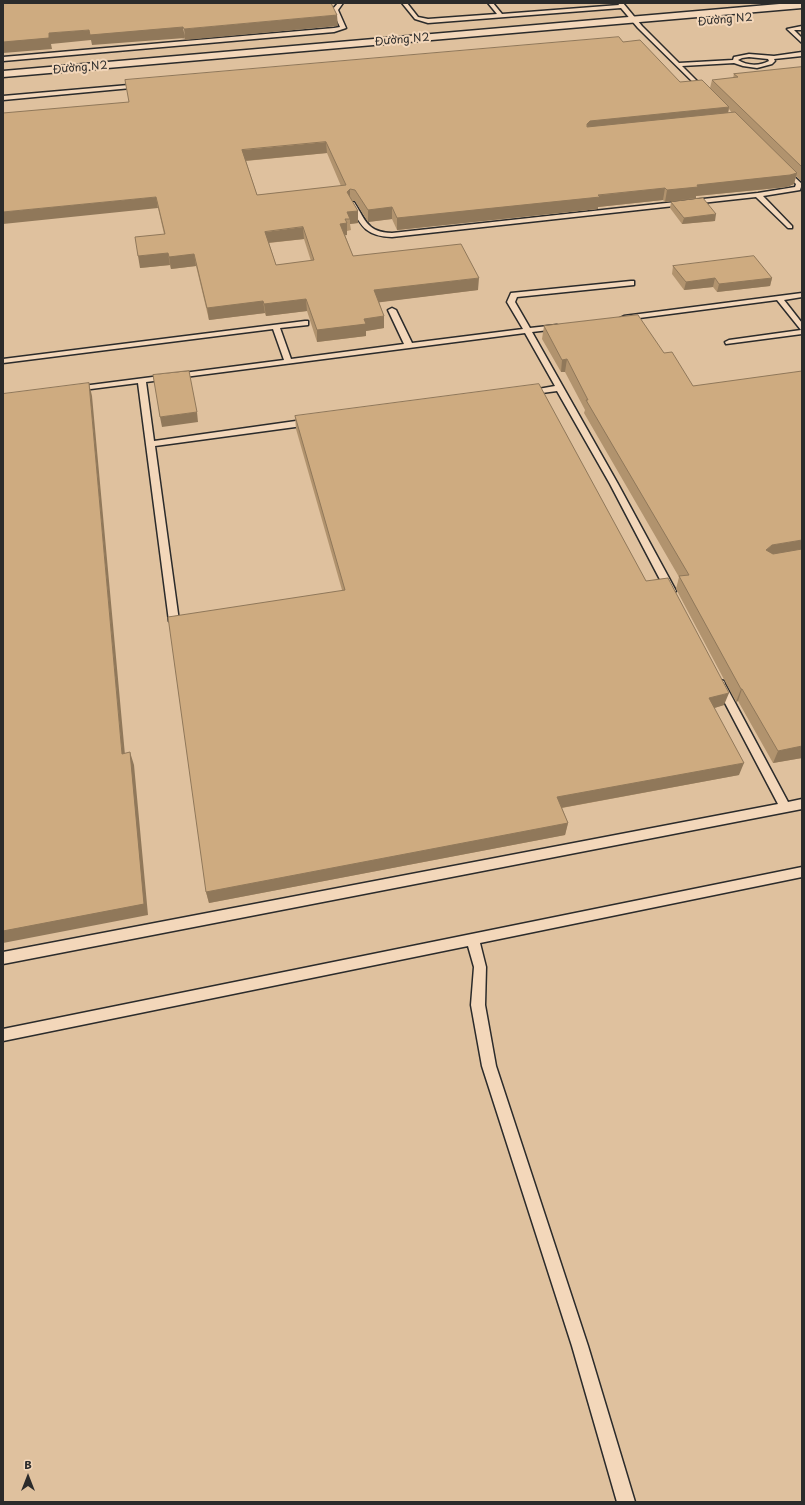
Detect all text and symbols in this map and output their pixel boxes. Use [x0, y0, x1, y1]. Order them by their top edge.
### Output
street label: Đường N2 [697, 11, 753, 29]
street label: Đường N2 [374, 31, 430, 49]
street label: Đường N2 [52, 59, 108, 77]
text: B [24, 1456, 32, 1473]
north arrow [8, 1457, 48, 1497]

